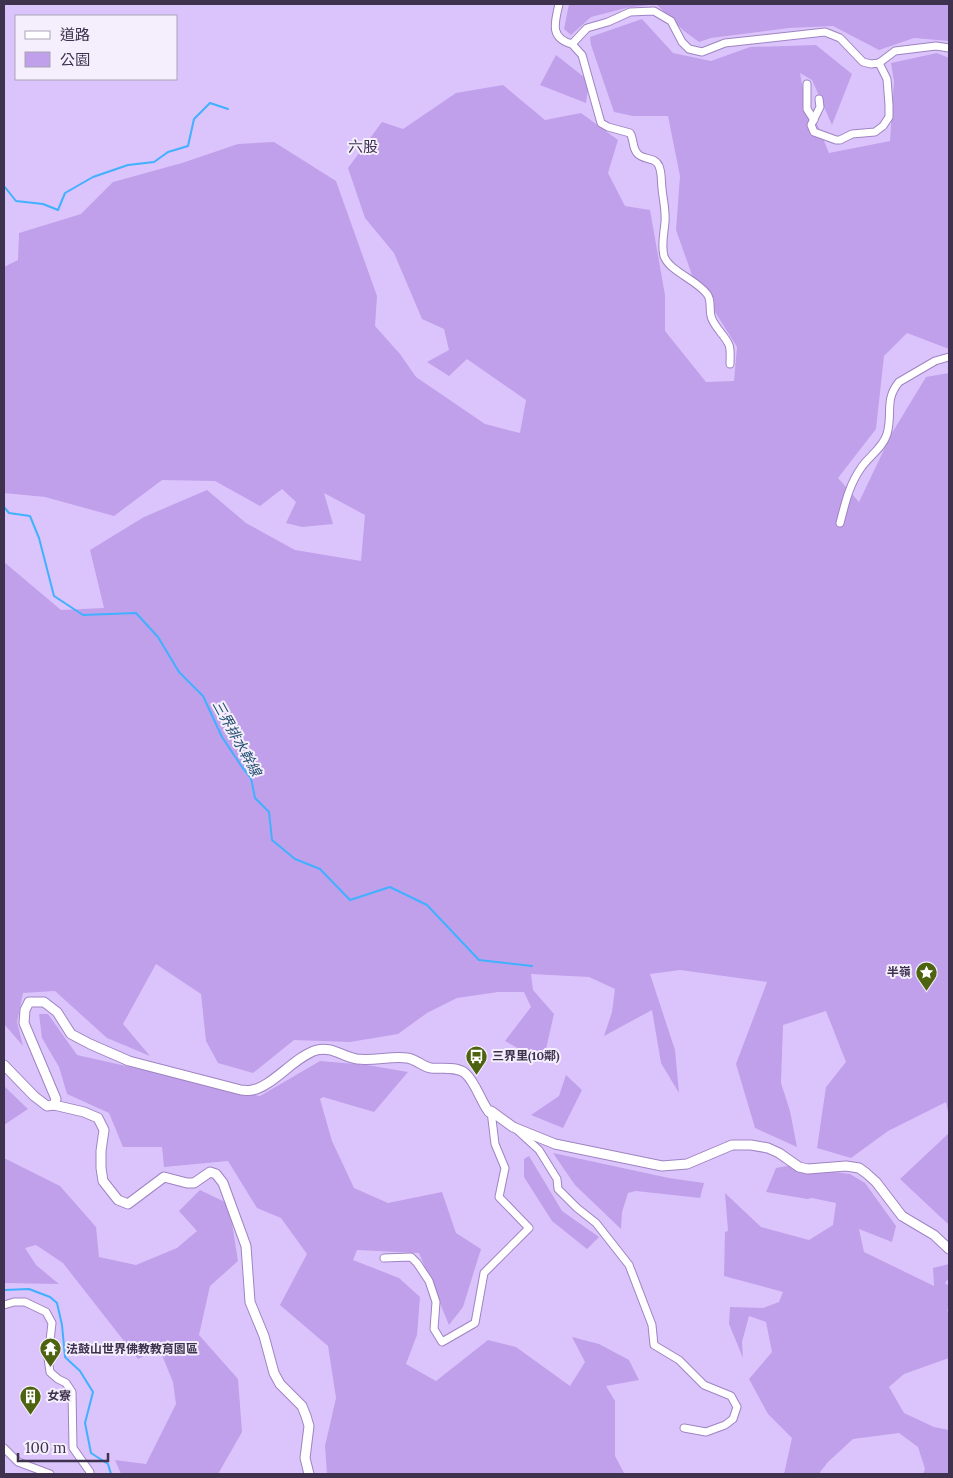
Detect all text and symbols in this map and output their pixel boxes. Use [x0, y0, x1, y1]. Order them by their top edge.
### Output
legend [15, 15, 178, 80]
text: 道路 [60, 25, 90, 44]
text: 公園 [60, 50, 90, 69]
district label: 六股 [348, 137, 378, 156]
water label: 三界排水幹線 [209, 697, 266, 781]
place icon: 半嶺 [915, 960, 939, 991]
place label: 半嶺 [887, 964, 911, 979]
bus stop icon: 三界里(10鄰) [464, 1044, 488, 1075]
place label: 三界里(10鄰) [492, 1048, 560, 1064]
temple icon: 法鼓山世界佛教教育園區 [38, 1337, 62, 1368]
place label: 法鼓山世界佛教教育園區 [66, 1341, 198, 1356]
building icon: 女寮 [19, 1384, 43, 1415]
place label: 女寮 [47, 1388, 71, 1403]
scale bar [18, 1430, 108, 1462]
text: 100 m [25, 1438, 66, 1457]

